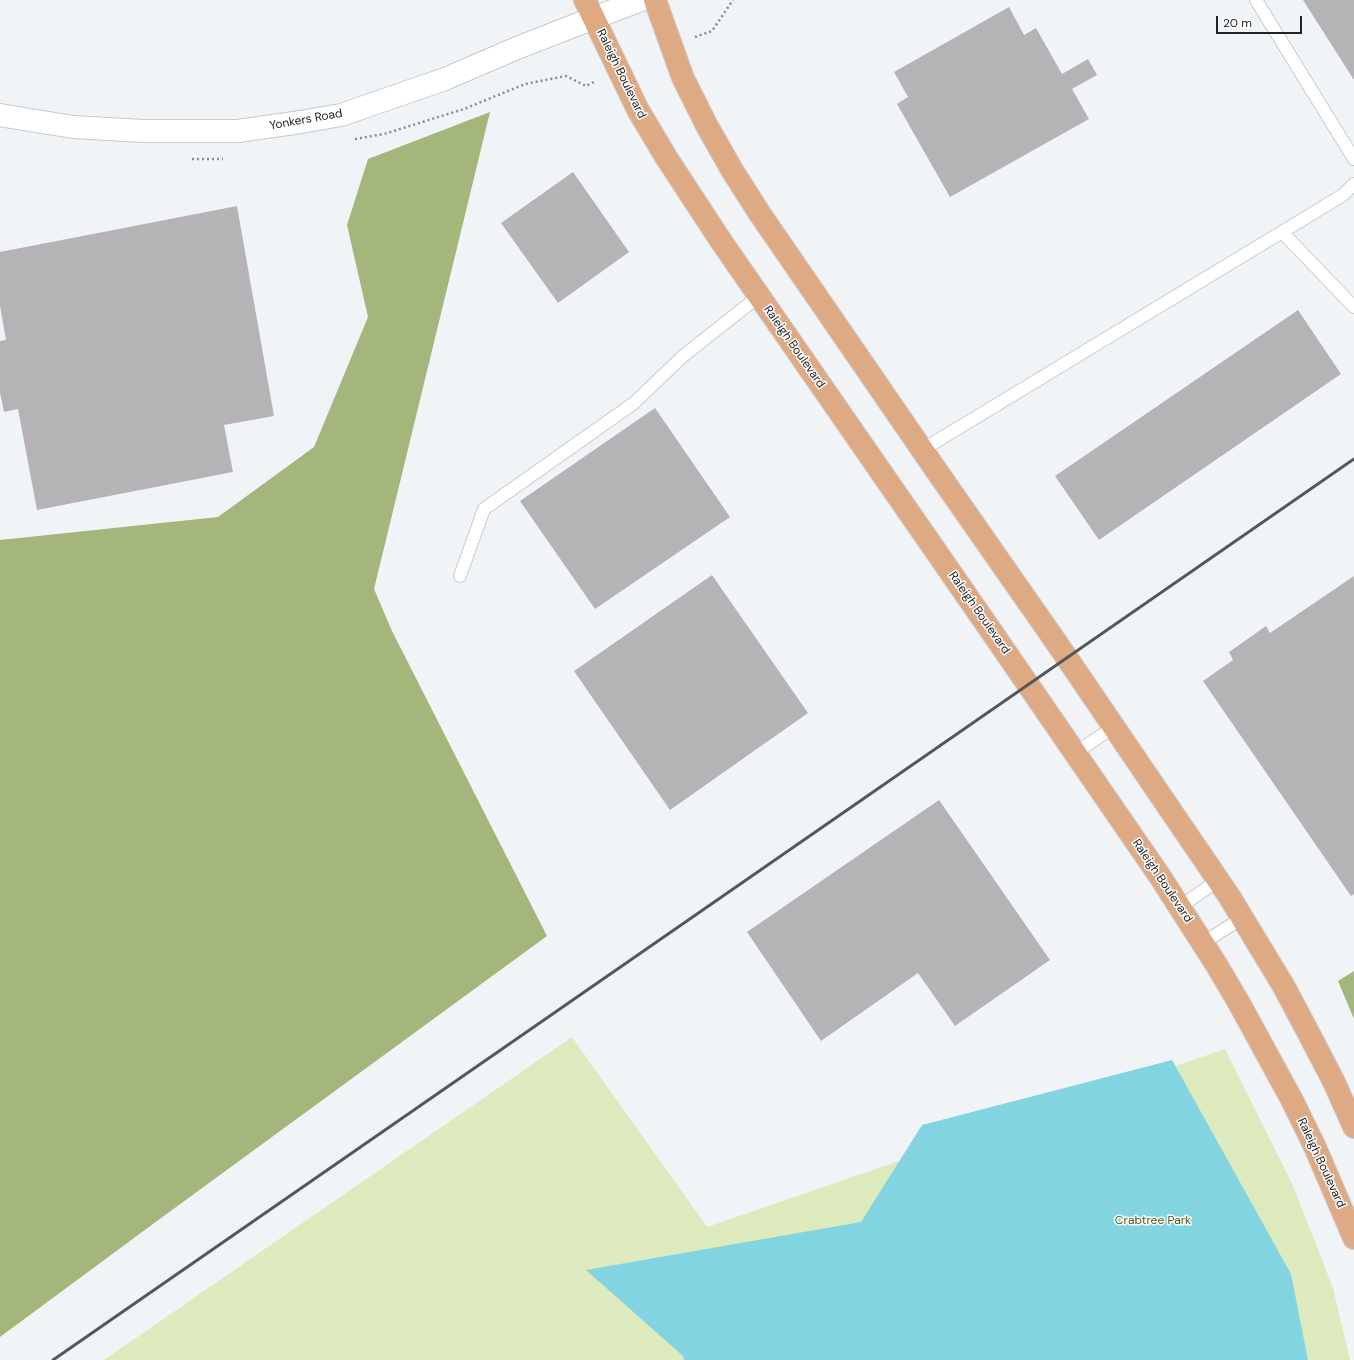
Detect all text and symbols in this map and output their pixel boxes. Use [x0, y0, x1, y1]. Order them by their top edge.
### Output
scale bar [1218, 8, 1304, 34]
text: 20 m [1223, 15, 1252, 31]
street label: Raleigh Boulevard [593, 27, 649, 121]
street label: Yonkers Road [268, 106, 344, 134]
street label: Raleigh Boulevard [760, 303, 828, 391]
street label: Raleigh Boulevard [945, 569, 1013, 657]
street label: Raleigh Boulevard [1129, 837, 1195, 925]
street label: Raleigh Boulevard [1294, 1116, 1348, 1210]
park label: Crabtree Park [1115, 1214, 1191, 1228]

